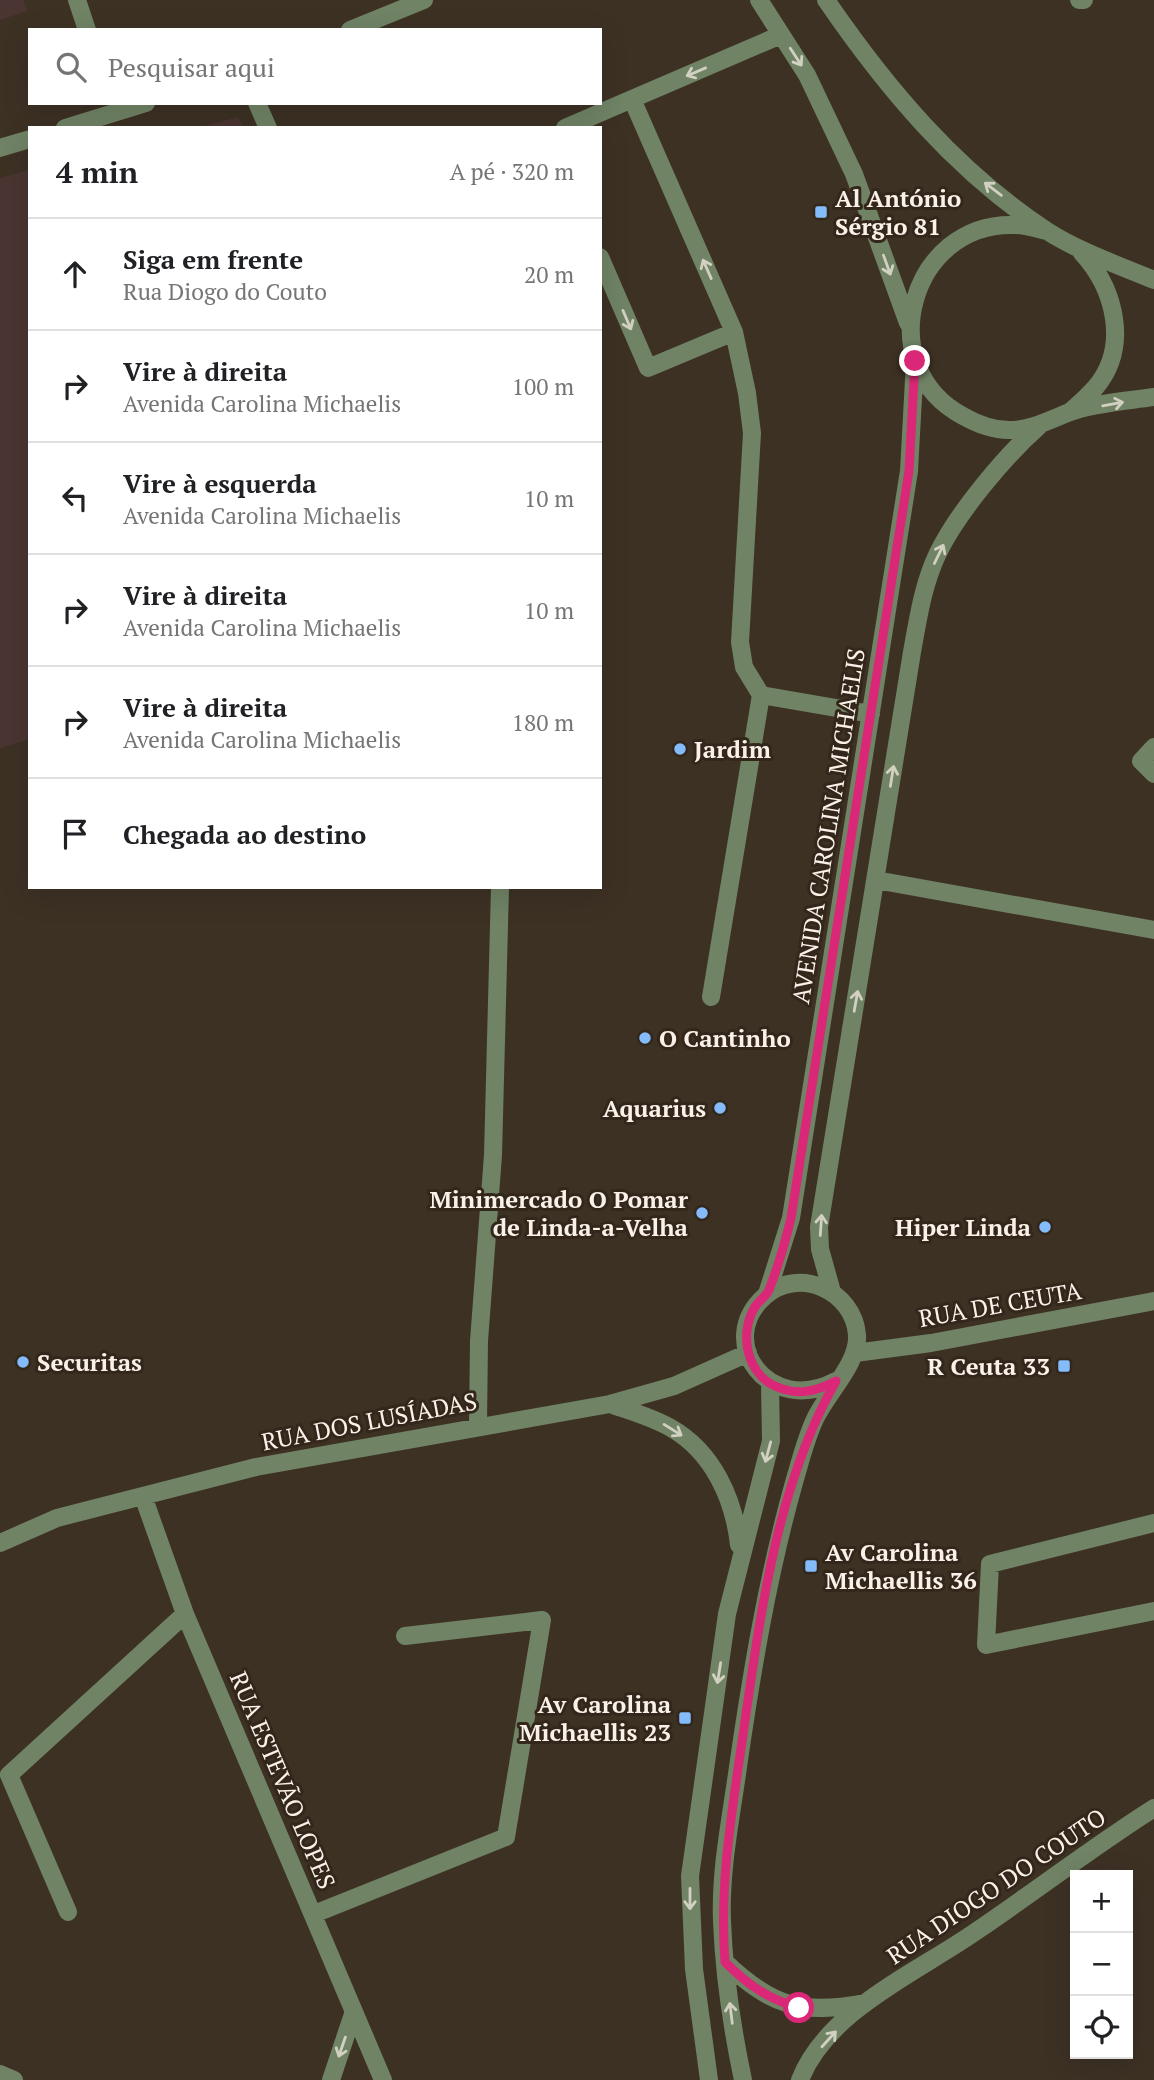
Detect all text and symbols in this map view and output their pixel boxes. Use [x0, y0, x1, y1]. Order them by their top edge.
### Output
search box [28, 28, 602, 105]
one-way arrow [789, 47, 803, 67]
icon: search [52, 48, 90, 86]
text: Pesquisar aqui [108, 50, 275, 84]
one-way arrow [686, 66, 707, 79]
text: 4 min [56, 152, 138, 192]
text: A pé · 320 m [450, 156, 574, 187]
place label: Al António Sérgio 81 [835, 182, 961, 242]
one-way arrow [984, 182, 1002, 197]
marker: Al António Sérgio 81 [813, 204, 829, 220]
text: Siga em frente [123, 242, 303, 276]
one-way arrow [882, 254, 894, 276]
icon: ahead [56, 255, 94, 293]
text: 20 m [524, 259, 574, 290]
one-way arrow [699, 259, 712, 280]
text: Rua Diogo do Couto [123, 276, 327, 307]
one-way arrow [622, 308, 635, 330]
route end [899, 345, 930, 376]
text: Vire à direita [123, 354, 287, 388]
icon: right [56, 367, 94, 405]
text: 100 m [512, 371, 574, 402]
text: Avenida Carolina Michaelis [123, 388, 401, 419]
one-way arrow [1101, 397, 1124, 410]
text: Vire à esquerda [123, 466, 317, 500]
icon: left [56, 479, 94, 517]
text: 10 m [524, 483, 574, 514]
text: Avenida Carolina Michaelis [123, 500, 401, 531]
one-way arrow [932, 544, 946, 565]
text: Vire à direita [123, 578, 287, 612]
icon: right [56, 591, 94, 629]
text: 10 m [524, 595, 574, 626]
text: Avenida Carolina Michaelis [123, 612, 401, 643]
street label: AVENIDA CAROLINA MICHAELIS [784, 646, 872, 1006]
text: Vire à direita [123, 690, 287, 724]
icon: right [56, 703, 94, 741]
text: 180 m [512, 707, 574, 738]
text: Avenida Carolina Michaelis [123, 724, 401, 755]
place label: Jardim [694, 733, 771, 765]
marker: Jardim [672, 741, 688, 757]
one-way arrow [886, 765, 899, 788]
icon: arrive [56, 815, 94, 853]
text: Chegada ao destino [123, 817, 366, 851]
one-way arrow [850, 990, 863, 1012]
place label: O Cantinho [659, 1022, 791, 1054]
marker: O Cantinho [637, 1030, 653, 1046]
place label: Aquarius [603, 1092, 706, 1124]
marker: Aquarius [712, 1100, 728, 1116]
place label: Minimercado O Pomar de Linda-a-Velha [429, 1183, 689, 1243]
marker: Minimercado O Pomar de Linda-a-Velha [694, 1205, 710, 1221]
place label: Hiper Linda [895, 1211, 1032, 1243]
one-way arrow [815, 1214, 828, 1237]
marker: Hiper Linda [1037, 1219, 1053, 1235]
street label: RUA DE CEUTA [916, 1274, 1085, 1334]
place label: Securitas [37, 1346, 142, 1378]
place label: R Ceuta 33 [927, 1350, 1050, 1382]
marker: Securitas [15, 1354, 31, 1370]
marker: R Ceuta 33 [1056, 1358, 1072, 1374]
street label: RUA DOS LUSÍADAS [259, 1384, 479, 1458]
one-way arrow [663, 1423, 682, 1438]
one-way arrow [761, 1440, 774, 1462]
place label: Av Carolina Michaellis 36 [825, 1536, 977, 1596]
marker: Av Carolina Michaellis 36 [803, 1558, 819, 1574]
one-way arrow [712, 1661, 725, 1684]
street label: RUA ESTEVÃO LOPES [223, 1667, 343, 1893]
place label: Av Carolina Michaellis 23 [519, 1688, 672, 1748]
marker: Av Carolina Michaellis 23 [677, 1710, 693, 1726]
street label: RUA DIOGO DO COUTO [880, 1801, 1112, 1971]
map controls [1070, 1870, 1133, 2059]
button: + [1070, 1870, 1133, 1933]
one-way arrow [683, 1887, 697, 1910]
button: − [1070, 1933, 1133, 1996]
route start [783, 1992, 814, 2023]
button: locate [1070, 1996, 1133, 2059]
one-way arrow [725, 2002, 738, 2025]
one-way arrow [821, 2030, 837, 2048]
one-way arrow [335, 2036, 348, 2058]

